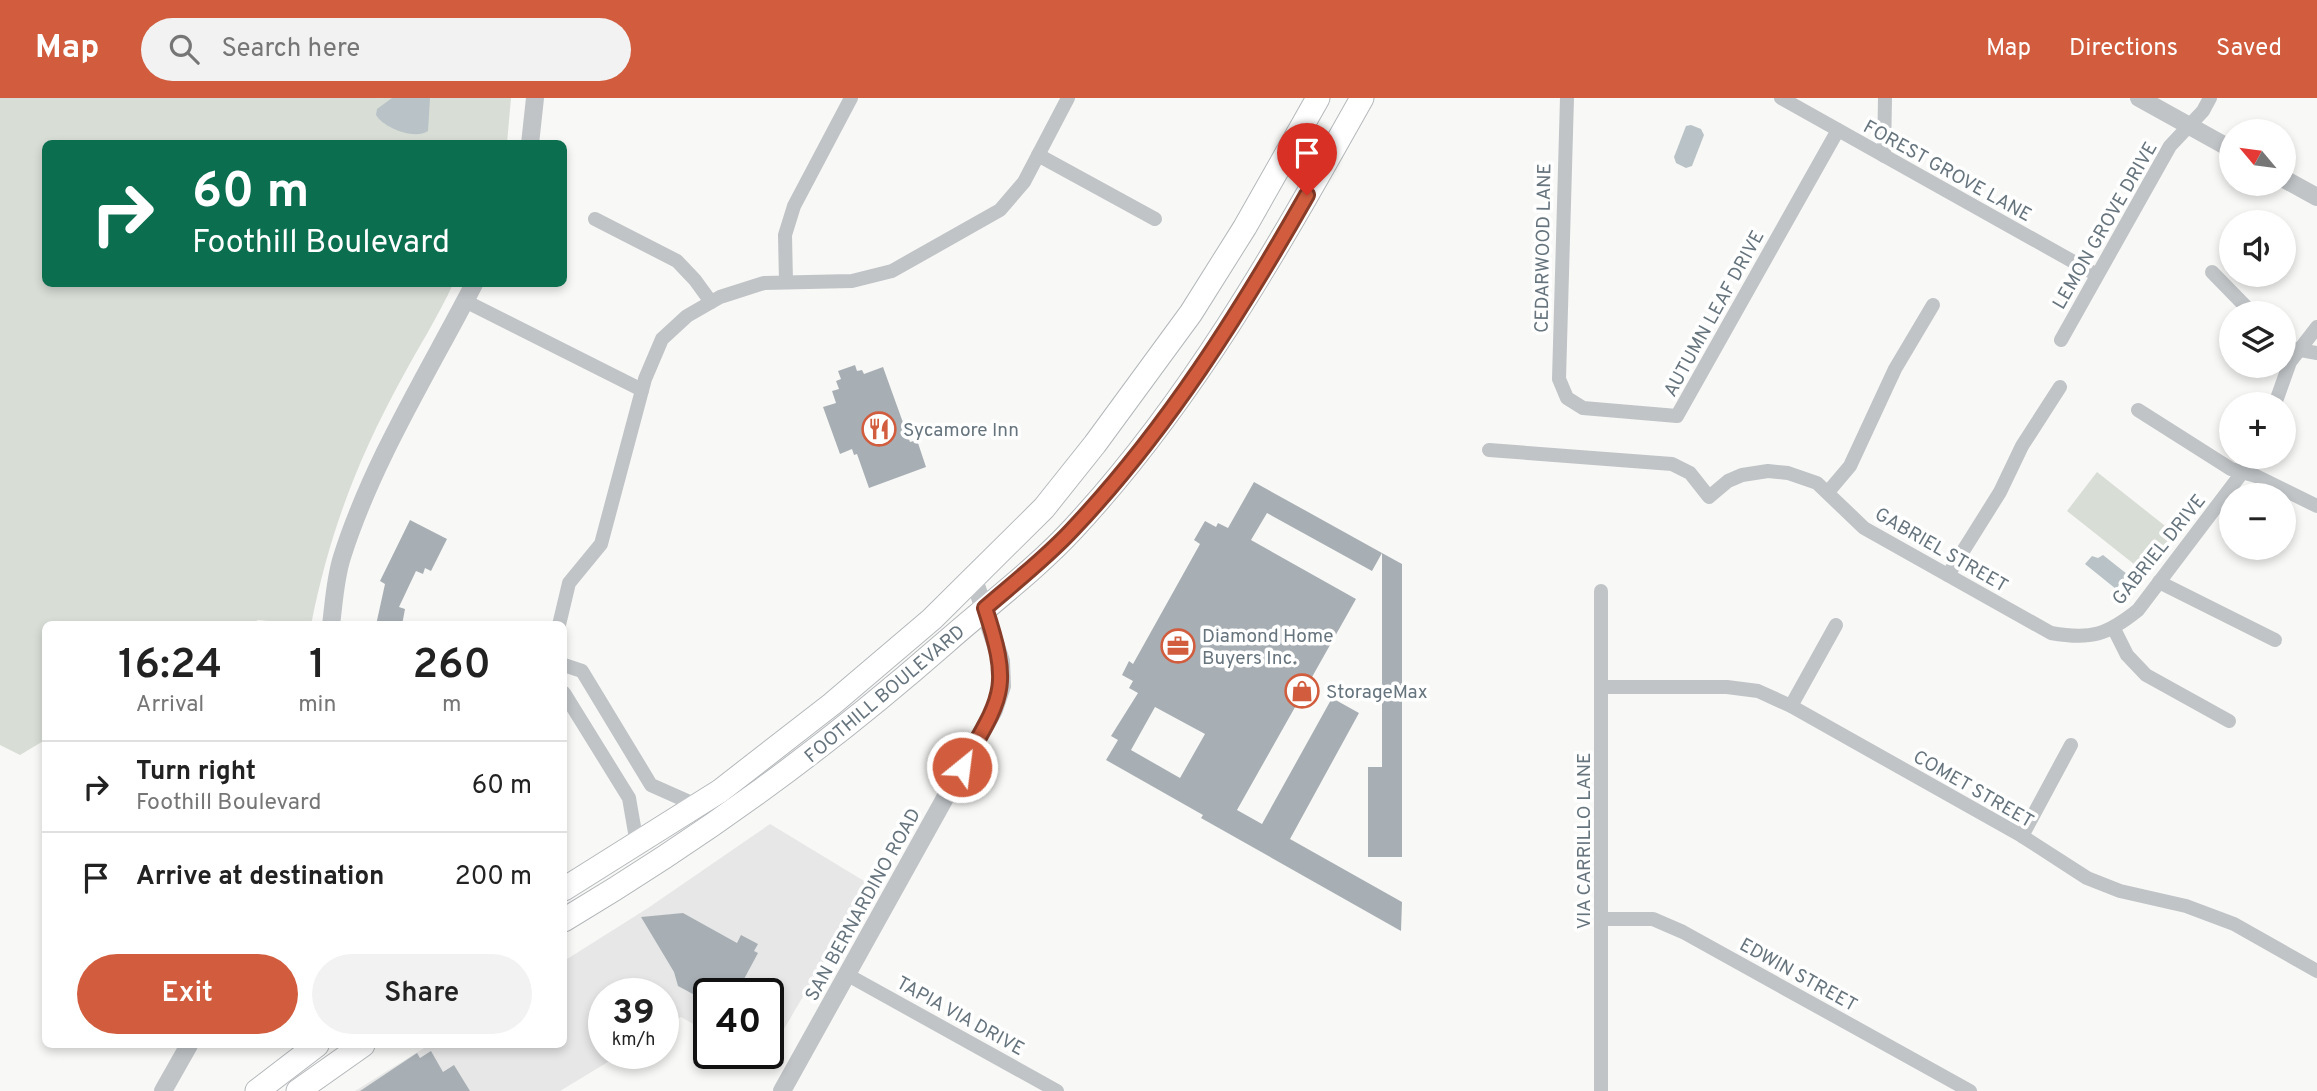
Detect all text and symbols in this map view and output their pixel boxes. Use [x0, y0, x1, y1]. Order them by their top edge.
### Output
search box [141, 18, 631, 81]
text: Map [35, 28, 99, 70]
icon: search [165, 30, 203, 68]
text: Search here [221, 33, 360, 66]
text: Map [1986, 34, 2031, 64]
text: Directions [2069, 34, 2178, 64]
text: Saved [2216, 34, 2282, 64]
street label: FOREST GROVE LANE [1859, 115, 2035, 228]
north arrow [2219, 119, 2296, 196]
map controls [2219, 119, 2296, 560]
pin [1277, 123, 1337, 195]
icon: arrive [1288, 134, 1326, 172]
street label: LEMON GROVE DRIVE [2048, 138, 2163, 314]
text: 60 m [192, 163, 310, 225]
street label: CEDARWOOD LANE [1531, 163, 1557, 333]
icon: right [77, 168, 168, 259]
button: sound [2219, 210, 2296, 287]
text: Foothill Boulevard [192, 224, 450, 264]
street label: AUTUMN LEAF DRIVE [1659, 227, 1770, 401]
button: layers [2219, 301, 2296, 378]
button: + [2219, 392, 2296, 469]
restaurant icon: Sycamore Inn [860, 410, 898, 448]
place label: Sycamore Inn [903, 419, 1019, 443]
button: − [2219, 483, 2296, 560]
street label: GABRIEL DRIVE [2108, 490, 2212, 611]
street label: GABRIEL STREET [1870, 503, 2012, 599]
street label: FOOTHILL BOULEVARD [800, 620, 970, 769]
place label: Diamond Home Buyers Inc. [1202, 625, 1333, 671]
office icon: Diamond Home Buyers Inc. [1159, 627, 1197, 665]
text: 16:24 [118, 640, 222, 693]
text: 1 [309, 640, 325, 693]
text: 260 [412, 640, 491, 693]
shop icon: StorageMax [1283, 672, 1321, 710]
place label: StorageMax [1326, 681, 1428, 705]
text: Arrival [136, 691, 204, 720]
text: min [298, 691, 336, 720]
text: m [442, 691, 461, 720]
position arrow [925, 730, 999, 804]
street label: COMET STREET [1908, 745, 2038, 834]
street label: VIA CARRILLO LANE [1573, 753, 1597, 929]
text: Turn right [136, 756, 256, 789]
icon: right [77, 768, 115, 806]
text: 60 m [472, 770, 532, 803]
text: Foothill Boulevard [136, 789, 321, 818]
street label: SAN BERNARDINO ROAD [801, 804, 927, 1006]
icon: arrive [77, 859, 115, 897]
text: Arrive at destination [136, 861, 384, 894]
text: 200 m [455, 861, 532, 894]
street label: EDWIN STREET [1735, 933, 1861, 1018]
button: Exit [77, 954, 298, 1034]
button: Share [312, 954, 532, 1034]
street label: TAPIA VIA DRIVE [892, 972, 1028, 1062]
speed limit sign: 40 [693, 978, 784, 1069]
text: 39 [612, 992, 655, 1036]
text: km/h [612, 1029, 655, 1052]

